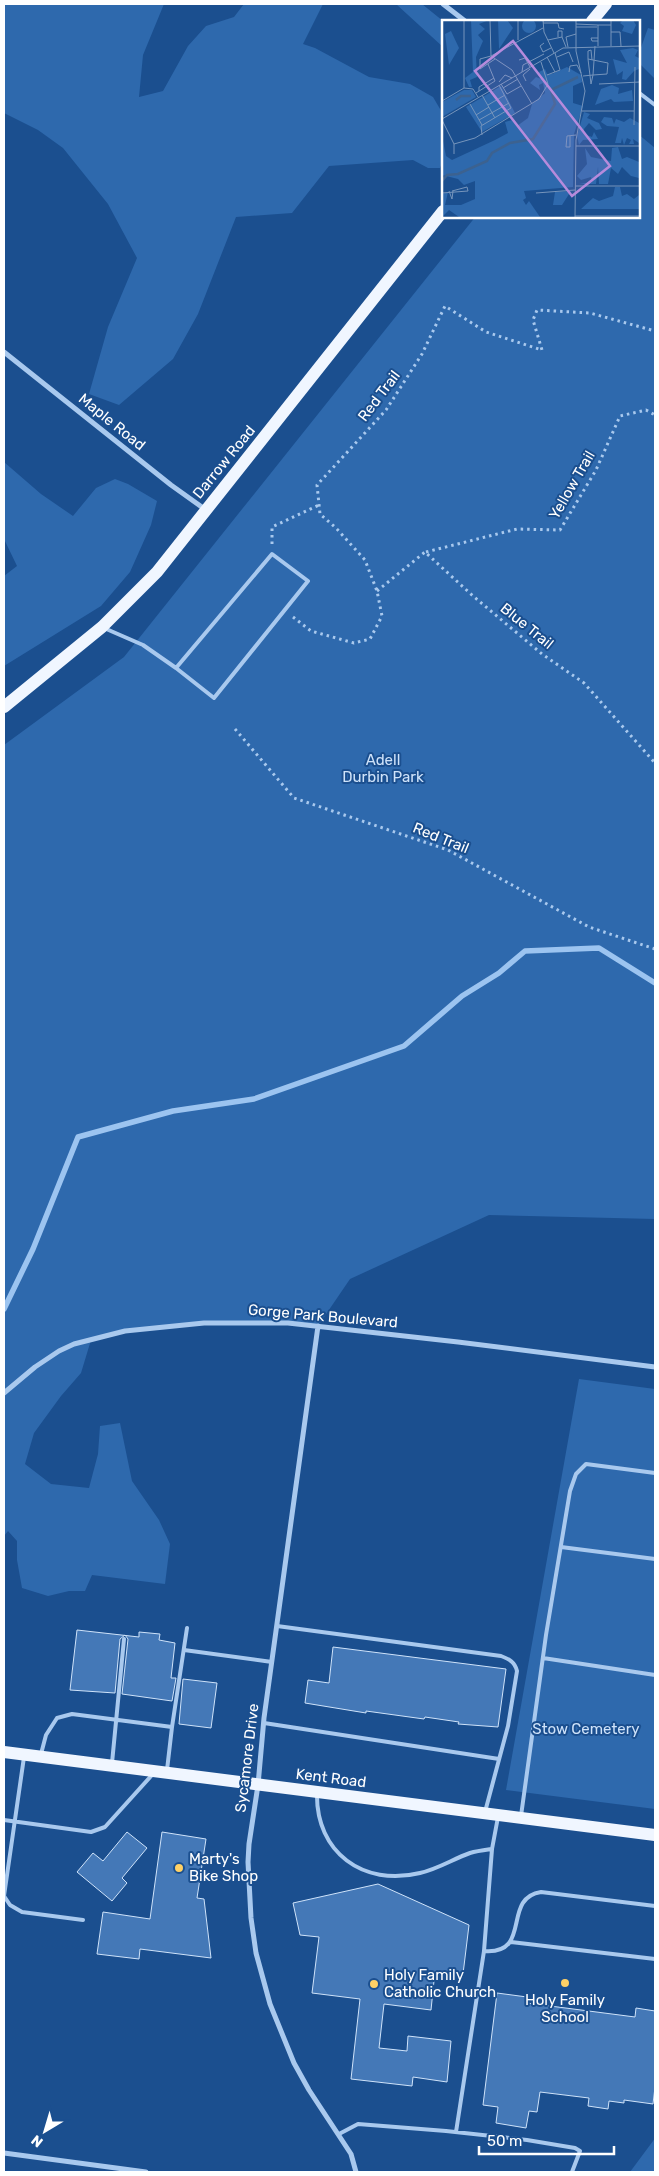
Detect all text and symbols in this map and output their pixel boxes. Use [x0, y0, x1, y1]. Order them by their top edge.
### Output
inset map [442, 20, 639, 218]
street label: Red Trail [354, 367, 404, 425]
street label: Maple Road [75, 390, 149, 454]
street label: Darrow Road [189, 422, 259, 502]
street label: Yellow Trail [545, 448, 599, 522]
street label: Blue Trail [497, 599, 557, 653]
park label: Adell Durbin Park [342, 751, 424, 786]
street label: Red Trail [410, 819, 472, 857]
street label: Gorge Park Boulevard [247, 1300, 399, 1332]
street label: Sycamore Drive [231, 1703, 263, 1813]
park label: Stow Cemetery [532, 1720, 640, 1738]
street label: Kent Road [295, 1765, 367, 1791]
place label: Marty's Bike Shop [189, 1850, 258, 1885]
marker: Marty's Bike Shop [173, 1862, 185, 1874]
place label: Holy Family Catholic Church [384, 1966, 496, 2001]
marker: Holy Family School [559, 1977, 571, 1989]
marker: Holy Family Catholic Church [368, 1978, 380, 1990]
place label: Holy Family School [525, 1991, 605, 2026]
north arrow [20, 2106, 70, 2156]
scale bar [479, 2124, 614, 2156]
text: N [28, 2131, 47, 2151]
text: 50 m [487, 2132, 522, 2150]

